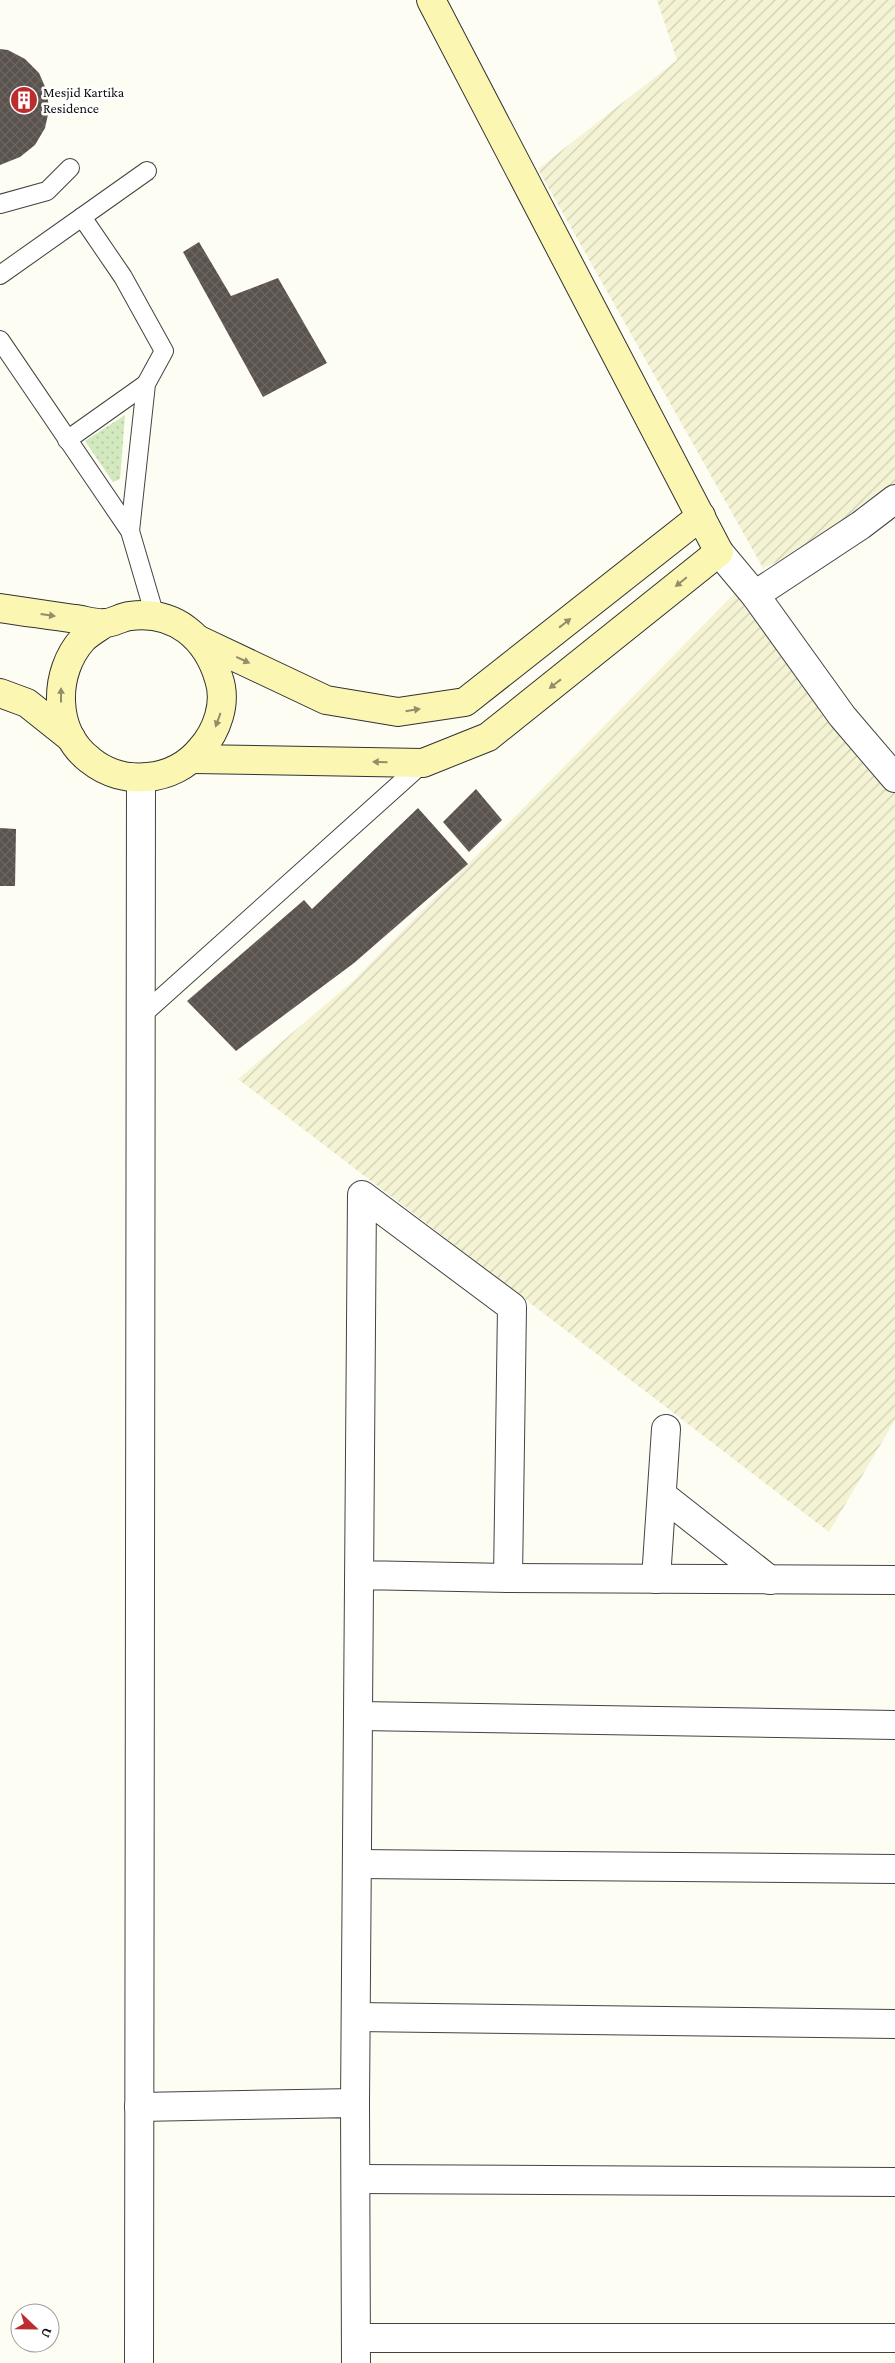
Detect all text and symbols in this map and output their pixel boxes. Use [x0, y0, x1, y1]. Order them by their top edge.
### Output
place label: Mesjid Kartika Residence [43, 84, 125, 116]
building icon: Mesjid Kartika Residence [9, 85, 39, 115]
one-way arrow [675, 577, 688, 588]
one-way arrow [41, 611, 57, 619]
one-way arrow [558, 617, 571, 628]
one-way arrow [236, 656, 251, 665]
one-way arrow [549, 679, 562, 690]
one-way arrow [57, 687, 65, 703]
one-way arrow [406, 705, 422, 713]
one-way arrow [214, 712, 221, 727]
one-way arrow [372, 758, 388, 766]
north arrow [10, 2303, 60, 2353]
text: U [38, 2325, 56, 2341]

